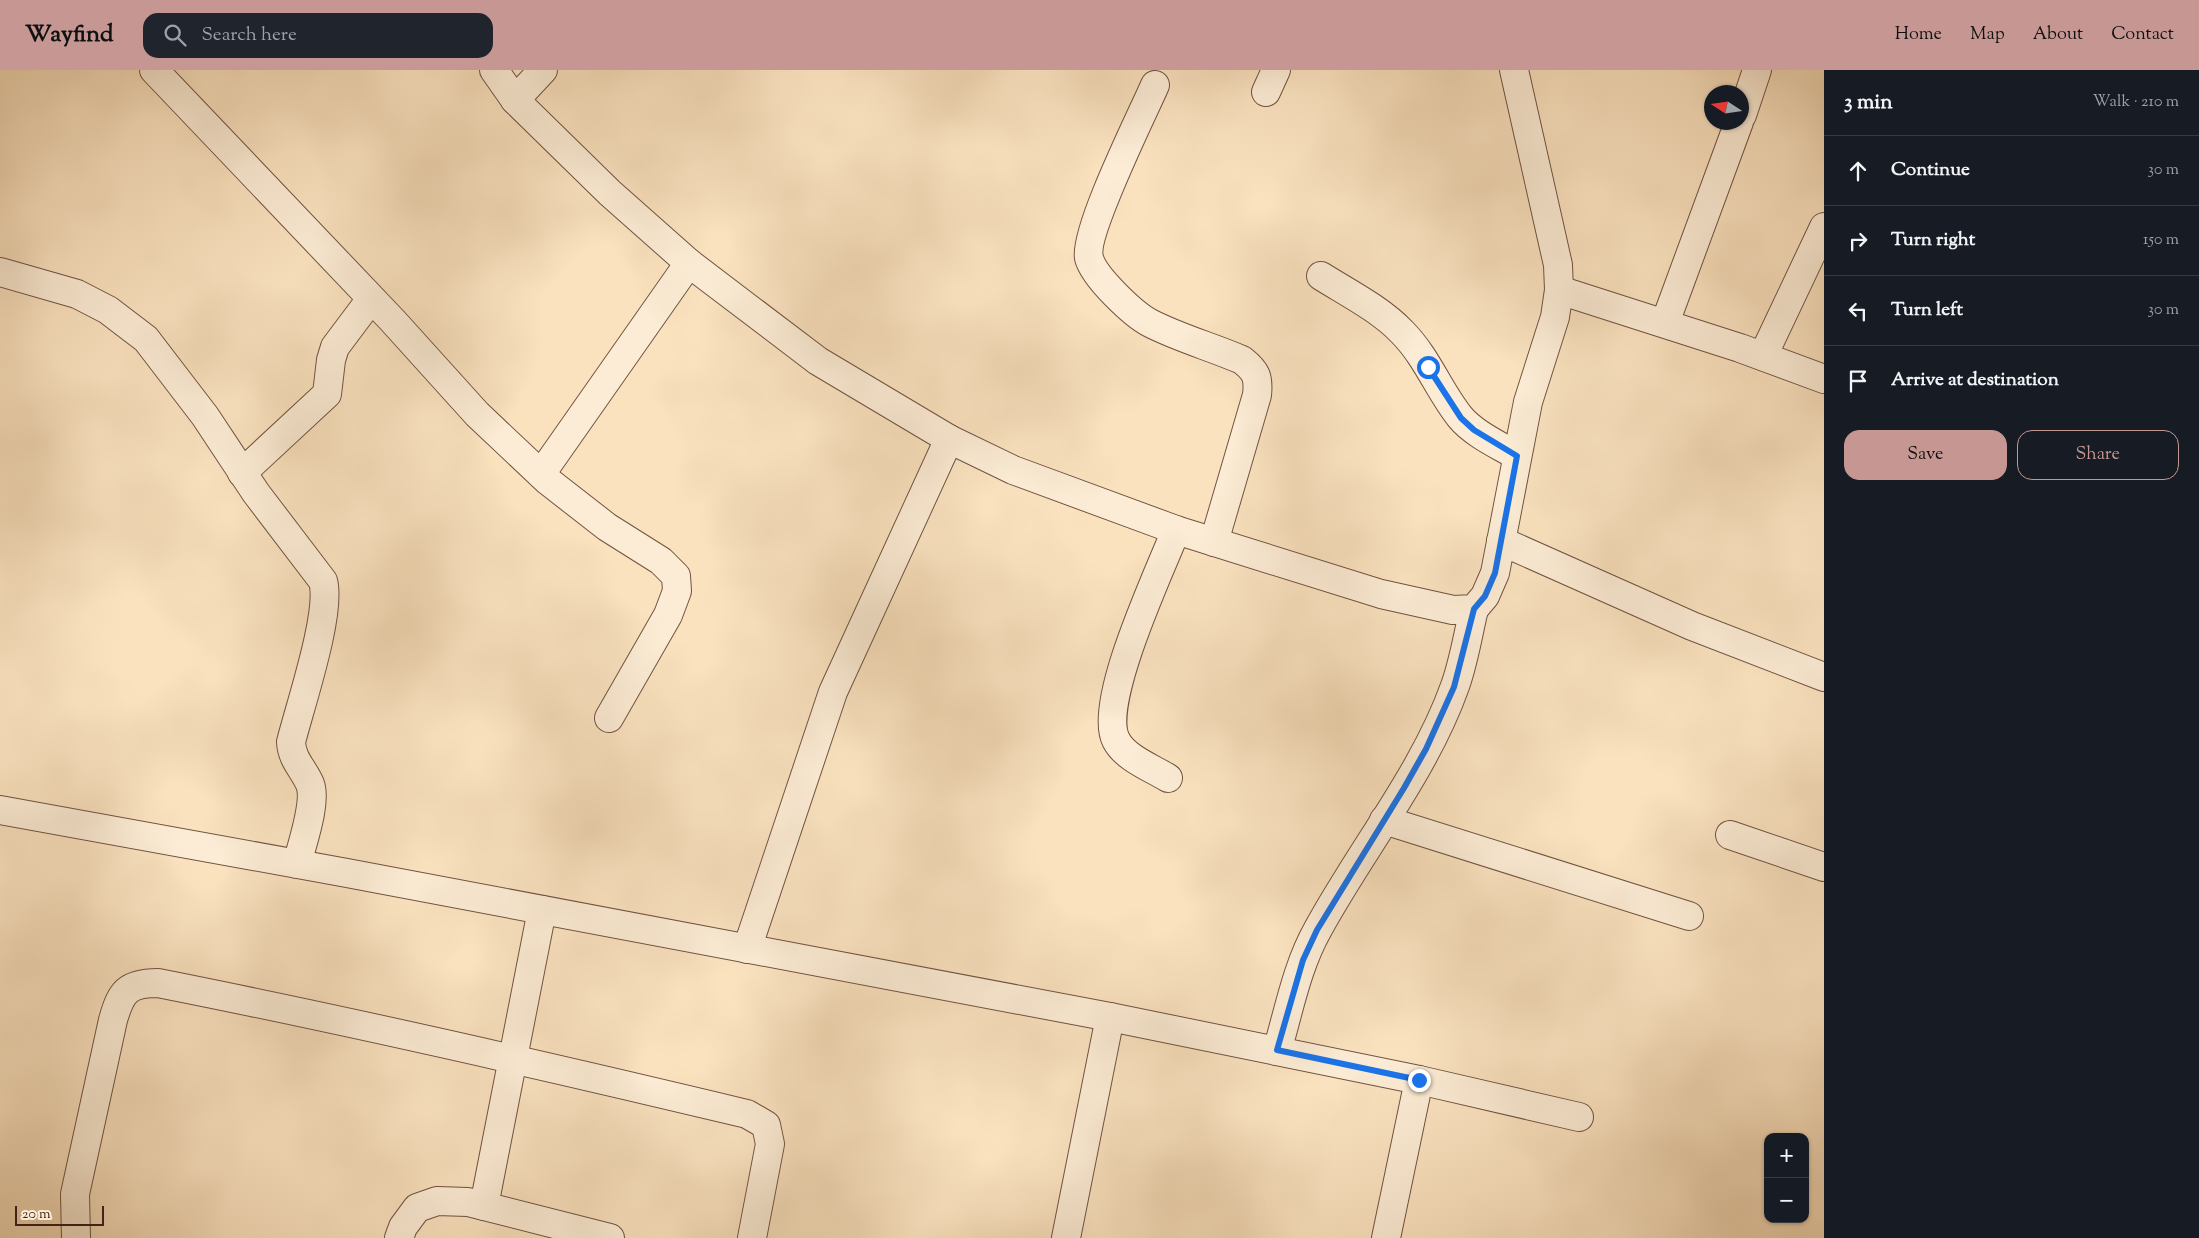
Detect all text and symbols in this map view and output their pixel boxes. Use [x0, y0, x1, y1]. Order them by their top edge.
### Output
search box [143, 13, 493, 58]
text: Wayfind [25, 18, 113, 52]
icon: search [161, 21, 189, 49]
text: Search here [201, 22, 297, 49]
text: Home [1895, 22, 1942, 48]
text: Map [1970, 22, 2005, 48]
text: About [2033, 22, 2083, 48]
text: Contact [2111, 22, 2174, 48]
north arrow [1704, 85, 1749, 130]
text: 3 min [1844, 88, 1893, 118]
text: Walk · 210 m [2093, 91, 2179, 114]
icon: ahead [1844, 157, 1872, 185]
text: Continue [1891, 157, 1970, 184]
text: 30 m [2148, 159, 2179, 182]
icon: right [1844, 227, 1872, 255]
text: Turn right [1891, 227, 1975, 254]
text: 150 m [2143, 229, 2179, 252]
icon: left [1844, 297, 1872, 325]
text: Turn left [1891, 297, 1963, 324]
text: 30 m [2148, 299, 2179, 322]
route start [1417, 356, 1440, 379]
icon: arrive [1844, 367, 1872, 395]
text: Arrive at destination [1891, 367, 2059, 394]
button: Save [1844, 430, 2007, 480]
button: Share [2017, 430, 2179, 480]
route end [1408, 1069, 1431, 1092]
map controls [1764, 1133, 1809, 1223]
button: + [1764, 1133, 1809, 1178]
button: − [1764, 1178, 1809, 1223]
scale bar [15, 1203, 104, 1226]
text: 20 m [22, 1205, 51, 1225]

